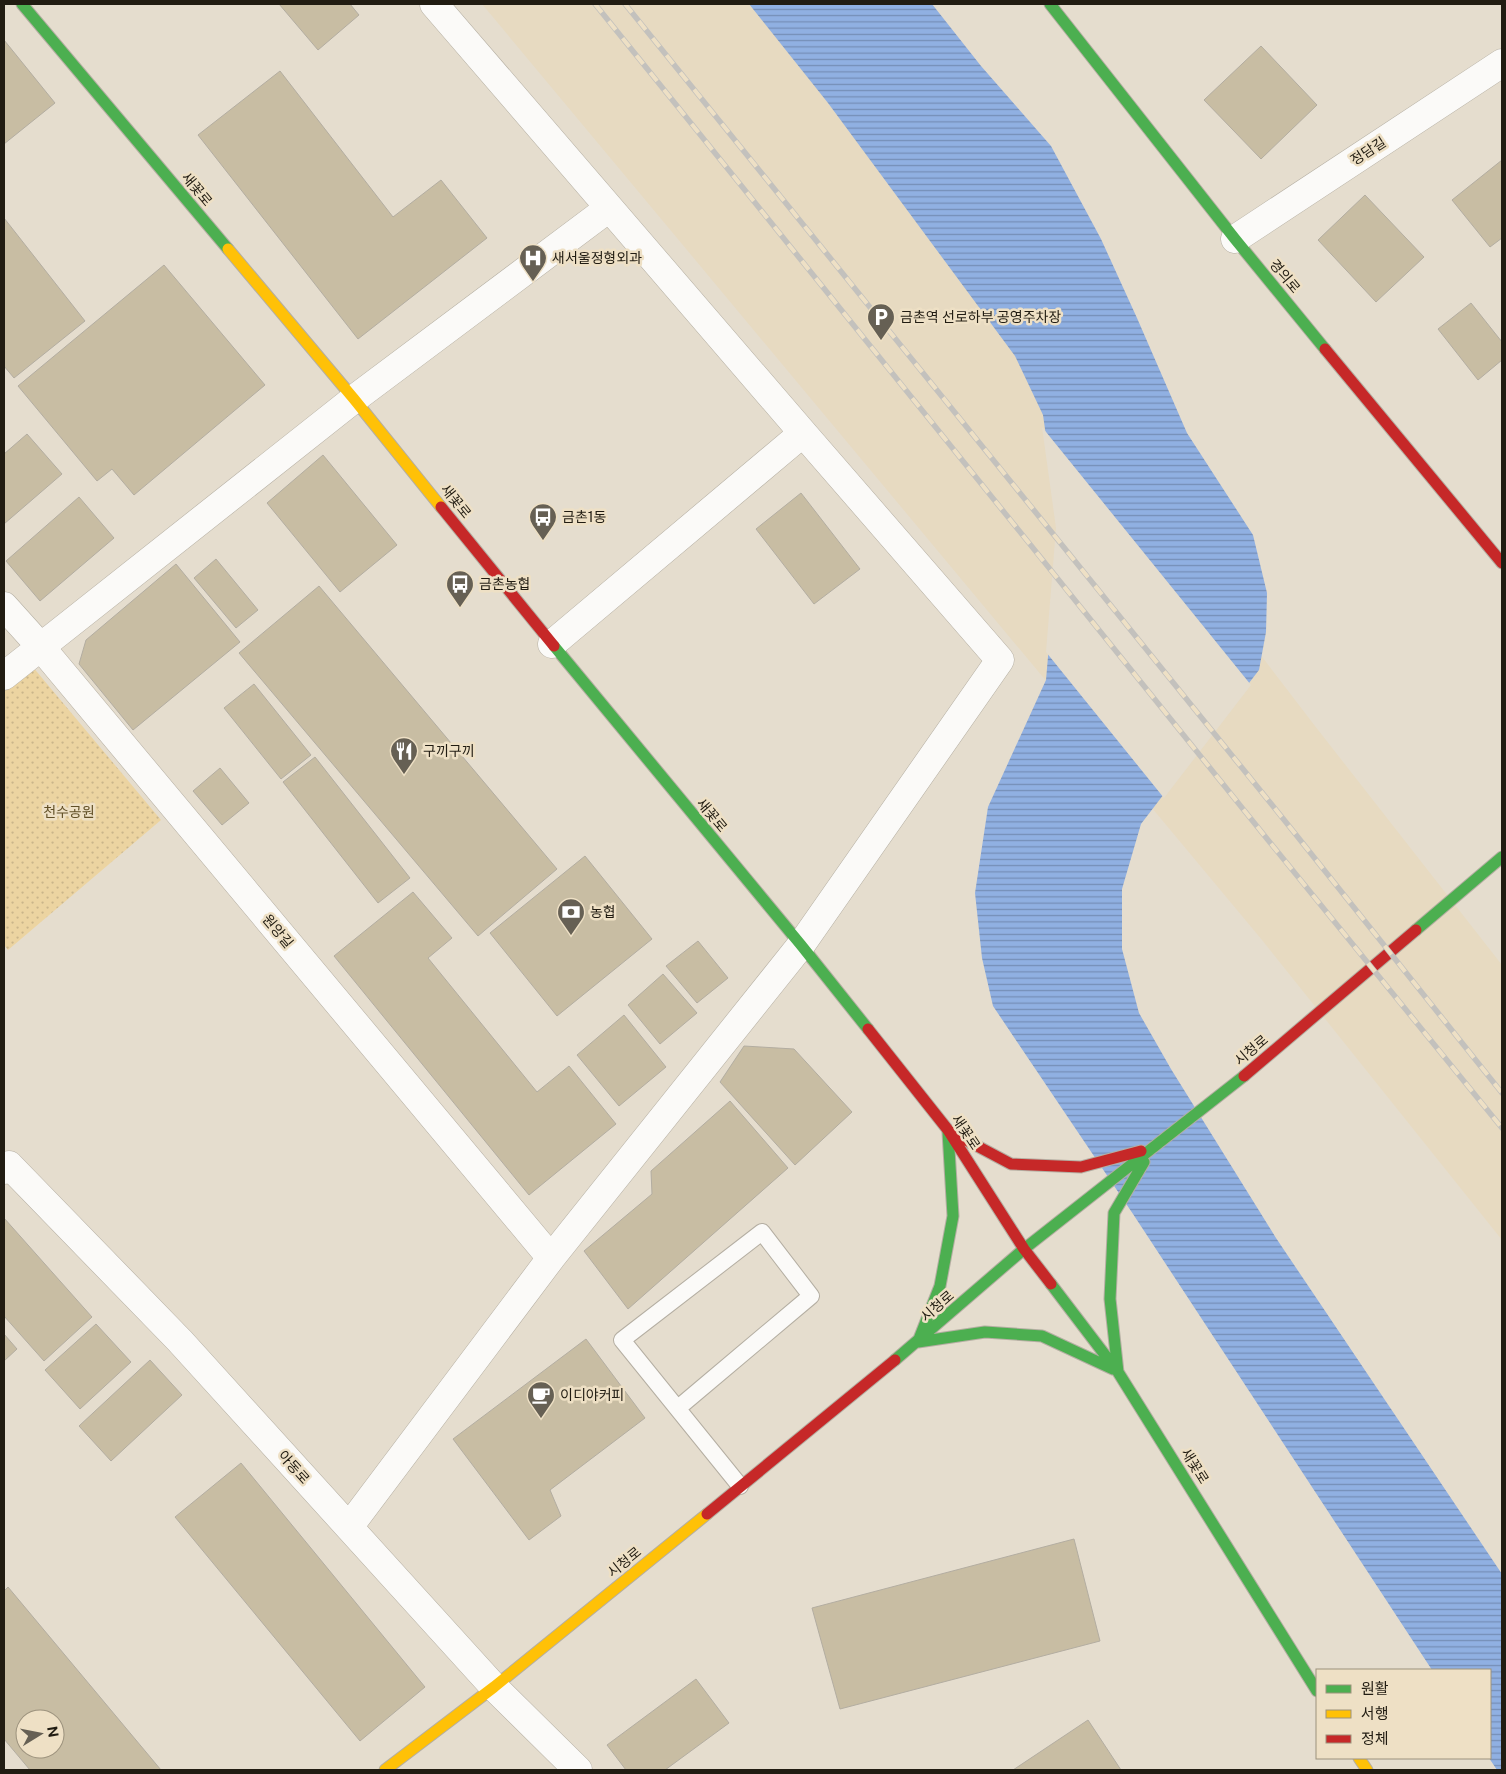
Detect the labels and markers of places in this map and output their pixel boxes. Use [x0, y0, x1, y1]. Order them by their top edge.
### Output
hospital icon: 새서울정형외과 [518, 243, 548, 282]
place label: 새서울정형외과 [552, 250, 642, 266]
parking icon: 금촌역 선로하부 공영주차장 [866, 302, 896, 341]
place label: 금촌역 선로하부 공영주차장 [900, 309, 1061, 325]
bus stop icon: 금촌1동 [528, 502, 558, 541]
place label: 금촌1동 [562, 509, 606, 525]
bus stop icon: 금촌농협 [445, 569, 475, 608]
place label: 금촌농협 [479, 576, 531, 592]
restaurant icon: 구끼구끼 [389, 736, 419, 775]
place label: 구끼구끼 [423, 743, 475, 759]
bank icon: 농협 [556, 897, 586, 936]
place label: 농협 [590, 904, 616, 920]
cafe icon: 이디야커피 [526, 1380, 556, 1419]
place label: 이디야커피 [560, 1387, 624, 1403]

